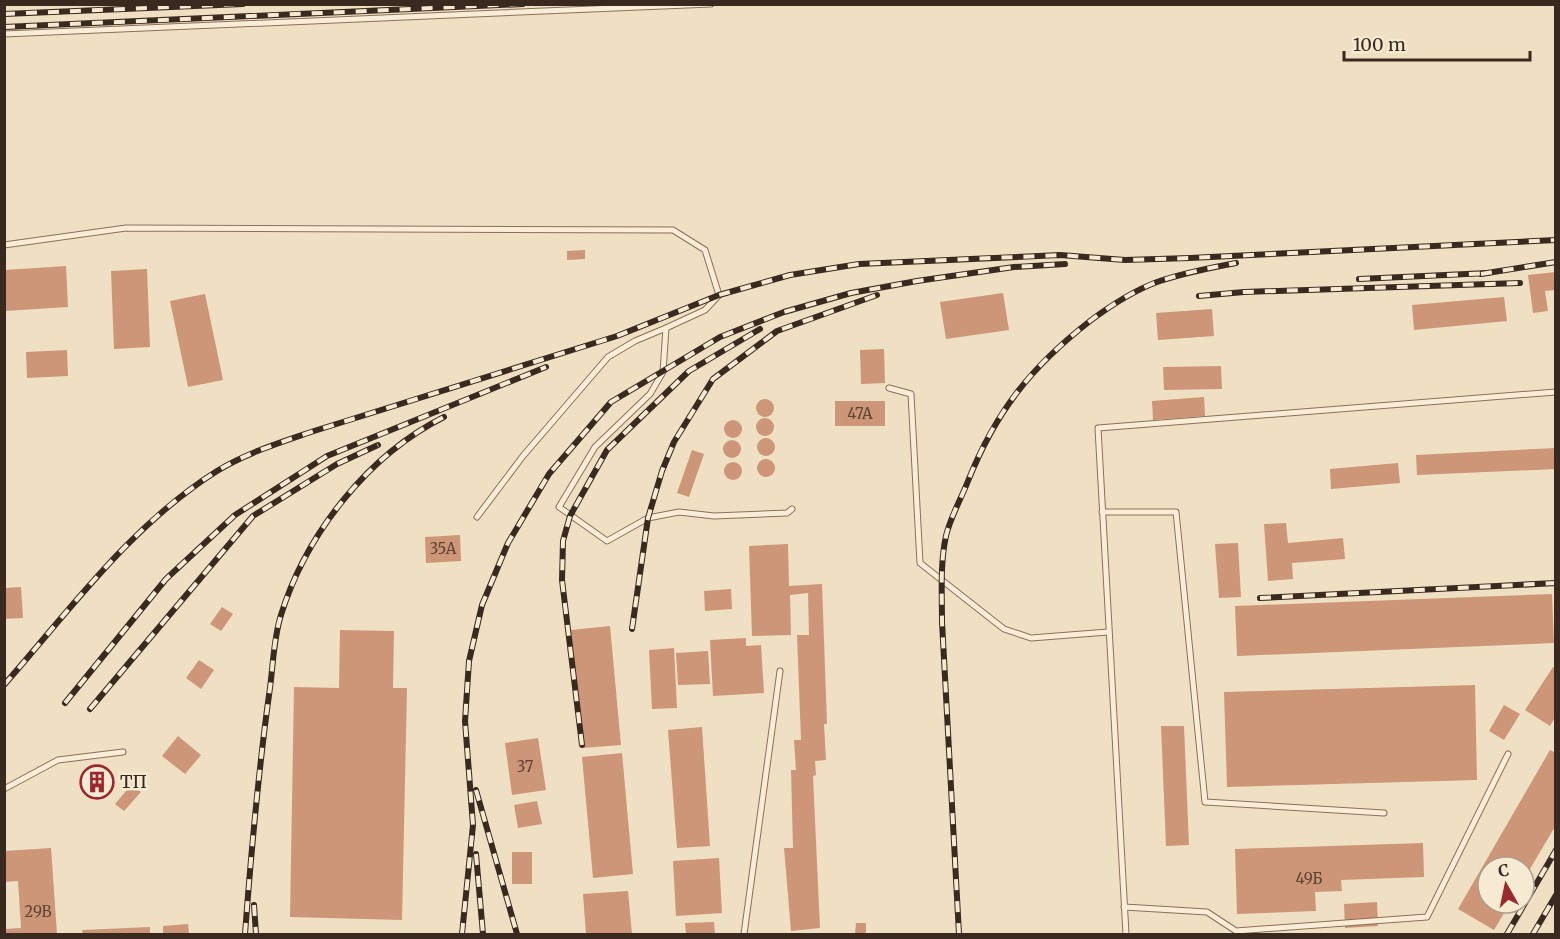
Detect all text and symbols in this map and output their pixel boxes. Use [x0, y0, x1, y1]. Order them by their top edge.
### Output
scale bar [1344, 24, 1530, 62]
text: 100 m [1353, 33, 1406, 56]
house number: 47А [847, 404, 873, 423]
house number: 35А [430, 539, 457, 558]
house number: 37 [517, 757, 534, 776]
building icon: ТП [79, 764, 115, 800]
place label: ТП [120, 770, 147, 793]
north arrow [1476, 855, 1536, 915]
text: С [1497, 859, 1510, 881]
house number: 49Б [1295, 869, 1323, 888]
house number: 29В [24, 902, 52, 921]

